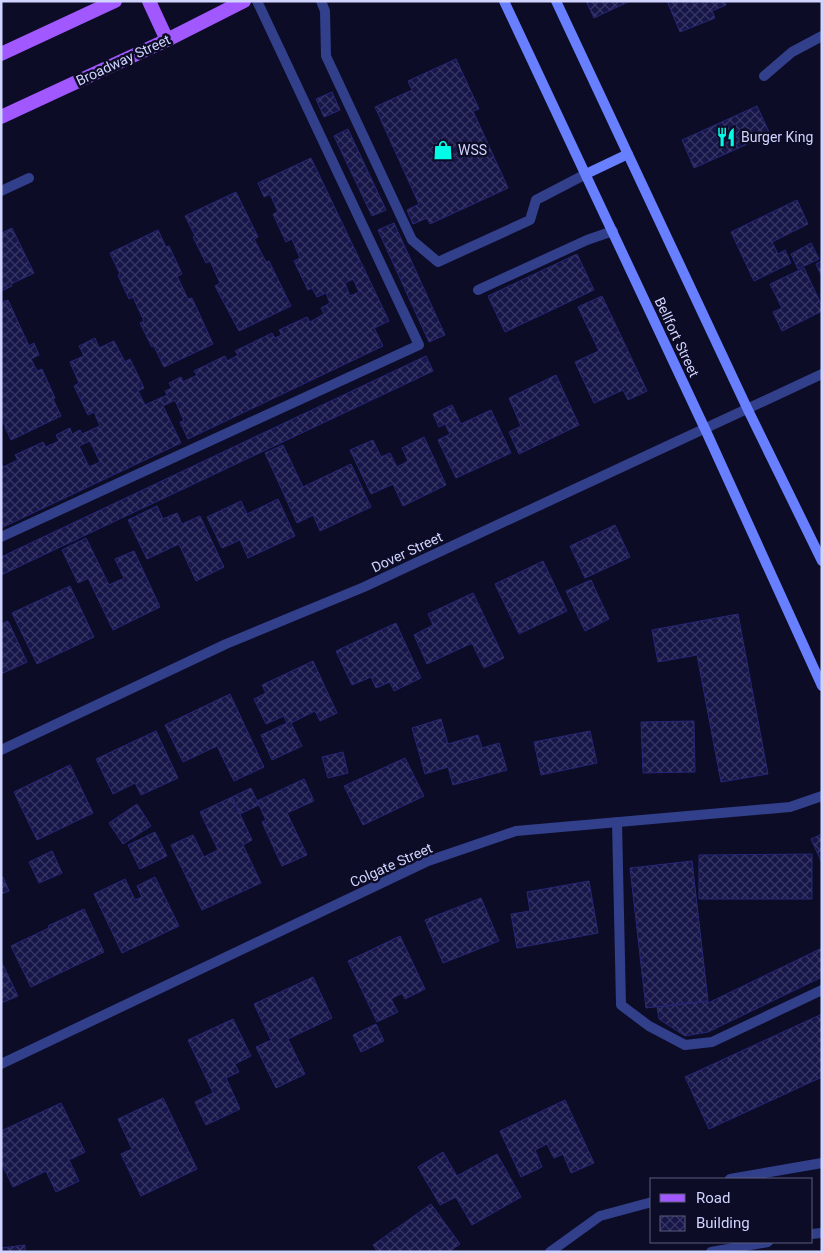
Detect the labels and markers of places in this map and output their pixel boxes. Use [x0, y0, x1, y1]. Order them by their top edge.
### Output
restaurant icon: Burger King [715, 126, 737, 148]
place label: Burger King [741, 129, 813, 145]
shop icon: WSS [432, 139, 454, 161]
place label: WSS [458, 142, 487, 158]

